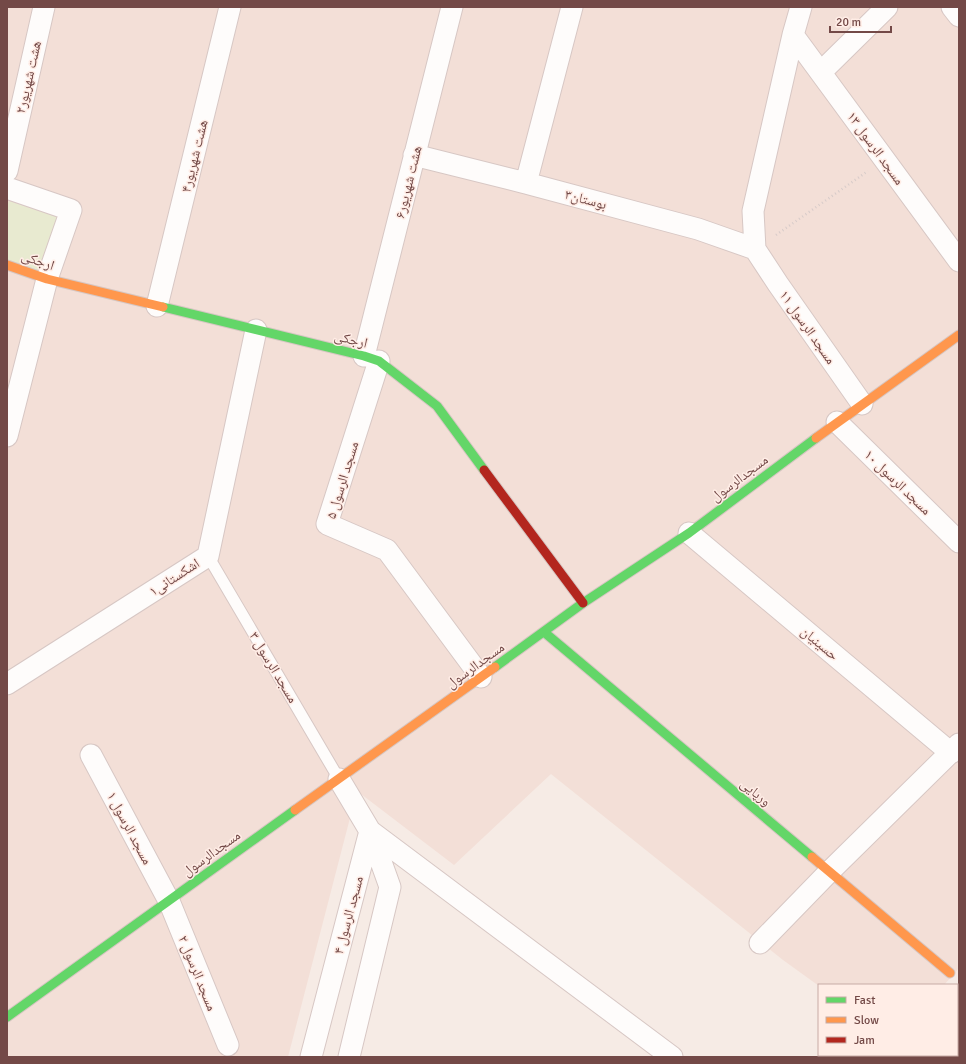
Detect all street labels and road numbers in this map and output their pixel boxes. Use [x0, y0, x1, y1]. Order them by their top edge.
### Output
street label: هشت شهریور۲ [12, 39, 45, 115]
street label: مسجد الرسول ۱۳ [843, 108, 908, 188]
street label: هشت شهریور۴ [177, 118, 212, 194]
street label: هشت شهریور۶ [391, 144, 426, 220]
street label: بوستان۳ [563, 186, 609, 213]
street label: ارجکی [19, 247, 57, 274]
street label: مسجد الرسول ۱۱ [776, 287, 839, 368]
street label: ارجکی [332, 327, 369, 352]
street label: مسجد الرسول ۵ [323, 439, 362, 521]
street label: مسجد الرسول ۱۰ [861, 446, 935, 518]
street label: مسجدالرسول [707, 451, 771, 506]
street label: اشکستانی۱ [146, 555, 203, 600]
street label: حسینیان [797, 623, 842, 664]
street label: مسجد الرسول ۳ [246, 629, 301, 706]
street label: مسجدالرسول [443, 639, 508, 692]
street label: ورپایی [737, 775, 774, 810]
street label: مسجد الرسول ۱ [103, 789, 156, 868]
street label: مسجدالرسول [179, 827, 244, 880]
street label: مسجد الرسول ۴ [330, 874, 367, 956]
street label: مسجد الرسول ۲ [175, 933, 220, 1014]

